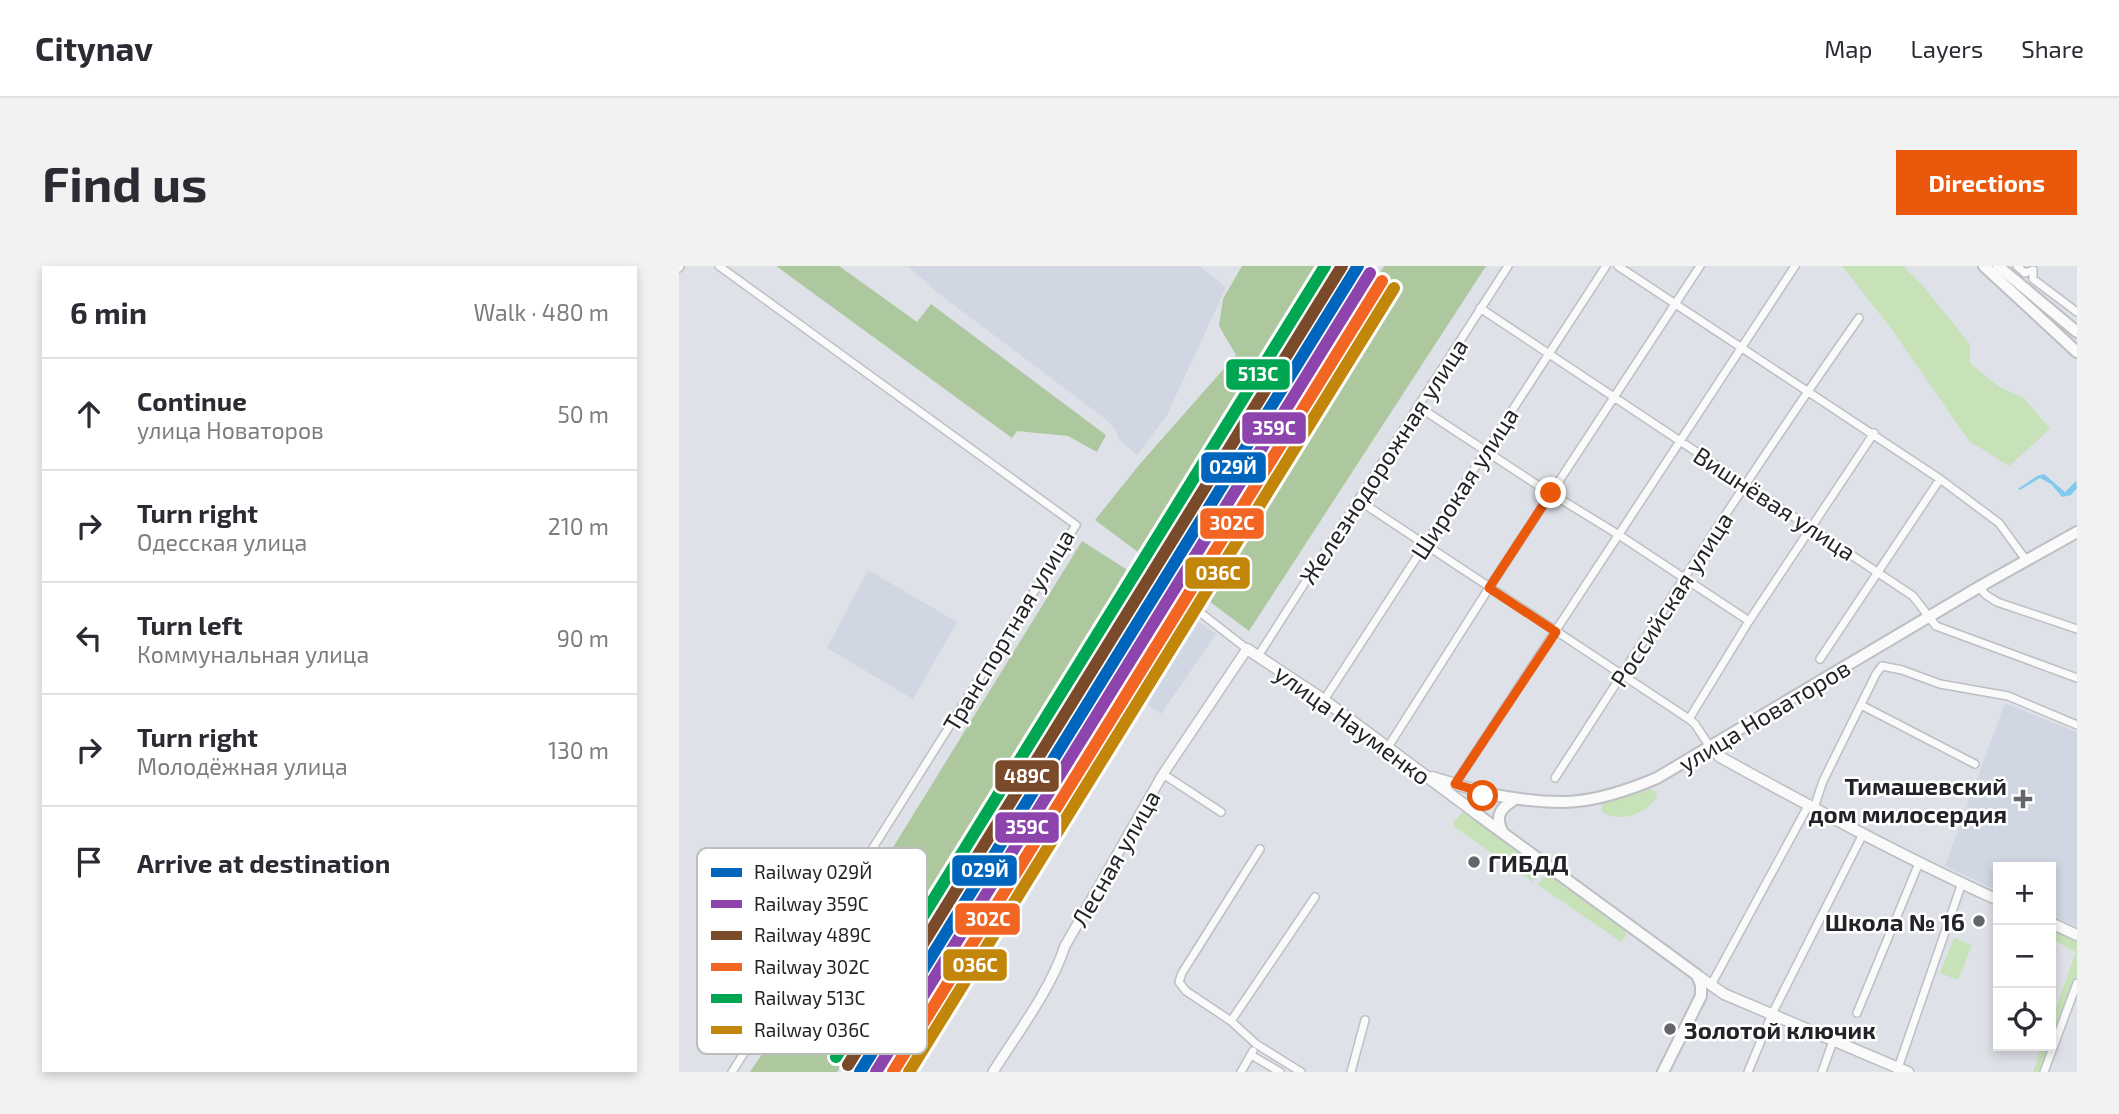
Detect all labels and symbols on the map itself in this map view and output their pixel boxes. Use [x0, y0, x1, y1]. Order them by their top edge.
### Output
street label: Железнодорожная улица [1293, 333, 1474, 590]
line badge: 513С [1225, 358, 1291, 391]
text: 513С [1238, 362, 1278, 385]
street label: Широкая улица [1404, 401, 1525, 565]
line badge: 359С [1241, 411, 1307, 445]
text: 359С [1252, 416, 1296, 439]
street label: Вишнёвая улица [1688, 440, 1861, 567]
line badge: 029Й [1200, 451, 1267, 484]
text: 029Й [1209, 455, 1257, 478]
route end [1535, 477, 1566, 508]
street label: Российская улица [1604, 506, 1739, 692]
line badge: 302С [1199, 507, 1265, 540]
text: 302С [1210, 511, 1254, 534]
street label: Транспортная улица [936, 524, 1081, 737]
line badge: 036С [1184, 556, 1251, 590]
text: 036С [1195, 561, 1241, 584]
street label: улица Новаторов [1673, 652, 1856, 778]
street label: улица Науменко [1269, 658, 1437, 791]
line badge: 489С [994, 759, 1060, 793]
text: 489С [1004, 764, 1050, 787]
place label: Тимашевский дом милосердия [1808, 771, 2007, 828]
route start [1467, 780, 1498, 811]
street label: Лесная улица [1064, 784, 1167, 932]
marker: Тимашевский дом милосердия [2013, 789, 2033, 809]
line badge: 359С [994, 811, 1060, 844]
text: 359С [1005, 815, 1049, 838]
legend [697, 848, 927, 1054]
place label: ГИБДД [1488, 848, 1569, 877]
line badge: 029Й [951, 854, 1018, 887]
marker: ГИБДД [1466, 854, 1482, 870]
text: 029Й [961, 858, 1009, 881]
text: Railway 029Й [754, 860, 872, 883]
text: Railway 359С [754, 892, 869, 915]
line badge: 302С [954, 902, 1021, 936]
text: 302С [966, 907, 1010, 930]
place label: Школа № 16 [1825, 907, 1965, 936]
marker: Школа № 16 [1971, 913, 1987, 929]
text: Railway 489С [754, 923, 871, 946]
line badge: 036С [942, 948, 1008, 982]
text: 036С [952, 953, 998, 976]
text: Railway 302С [754, 955, 870, 978]
text: Railway 513С [754, 986, 865, 1009]
place label: Золотой ключик [1684, 1015, 1876, 1044]
text: Railway 036С [754, 1018, 870, 1041]
marker: Золотой ключик [1662, 1021, 1678, 1037]

